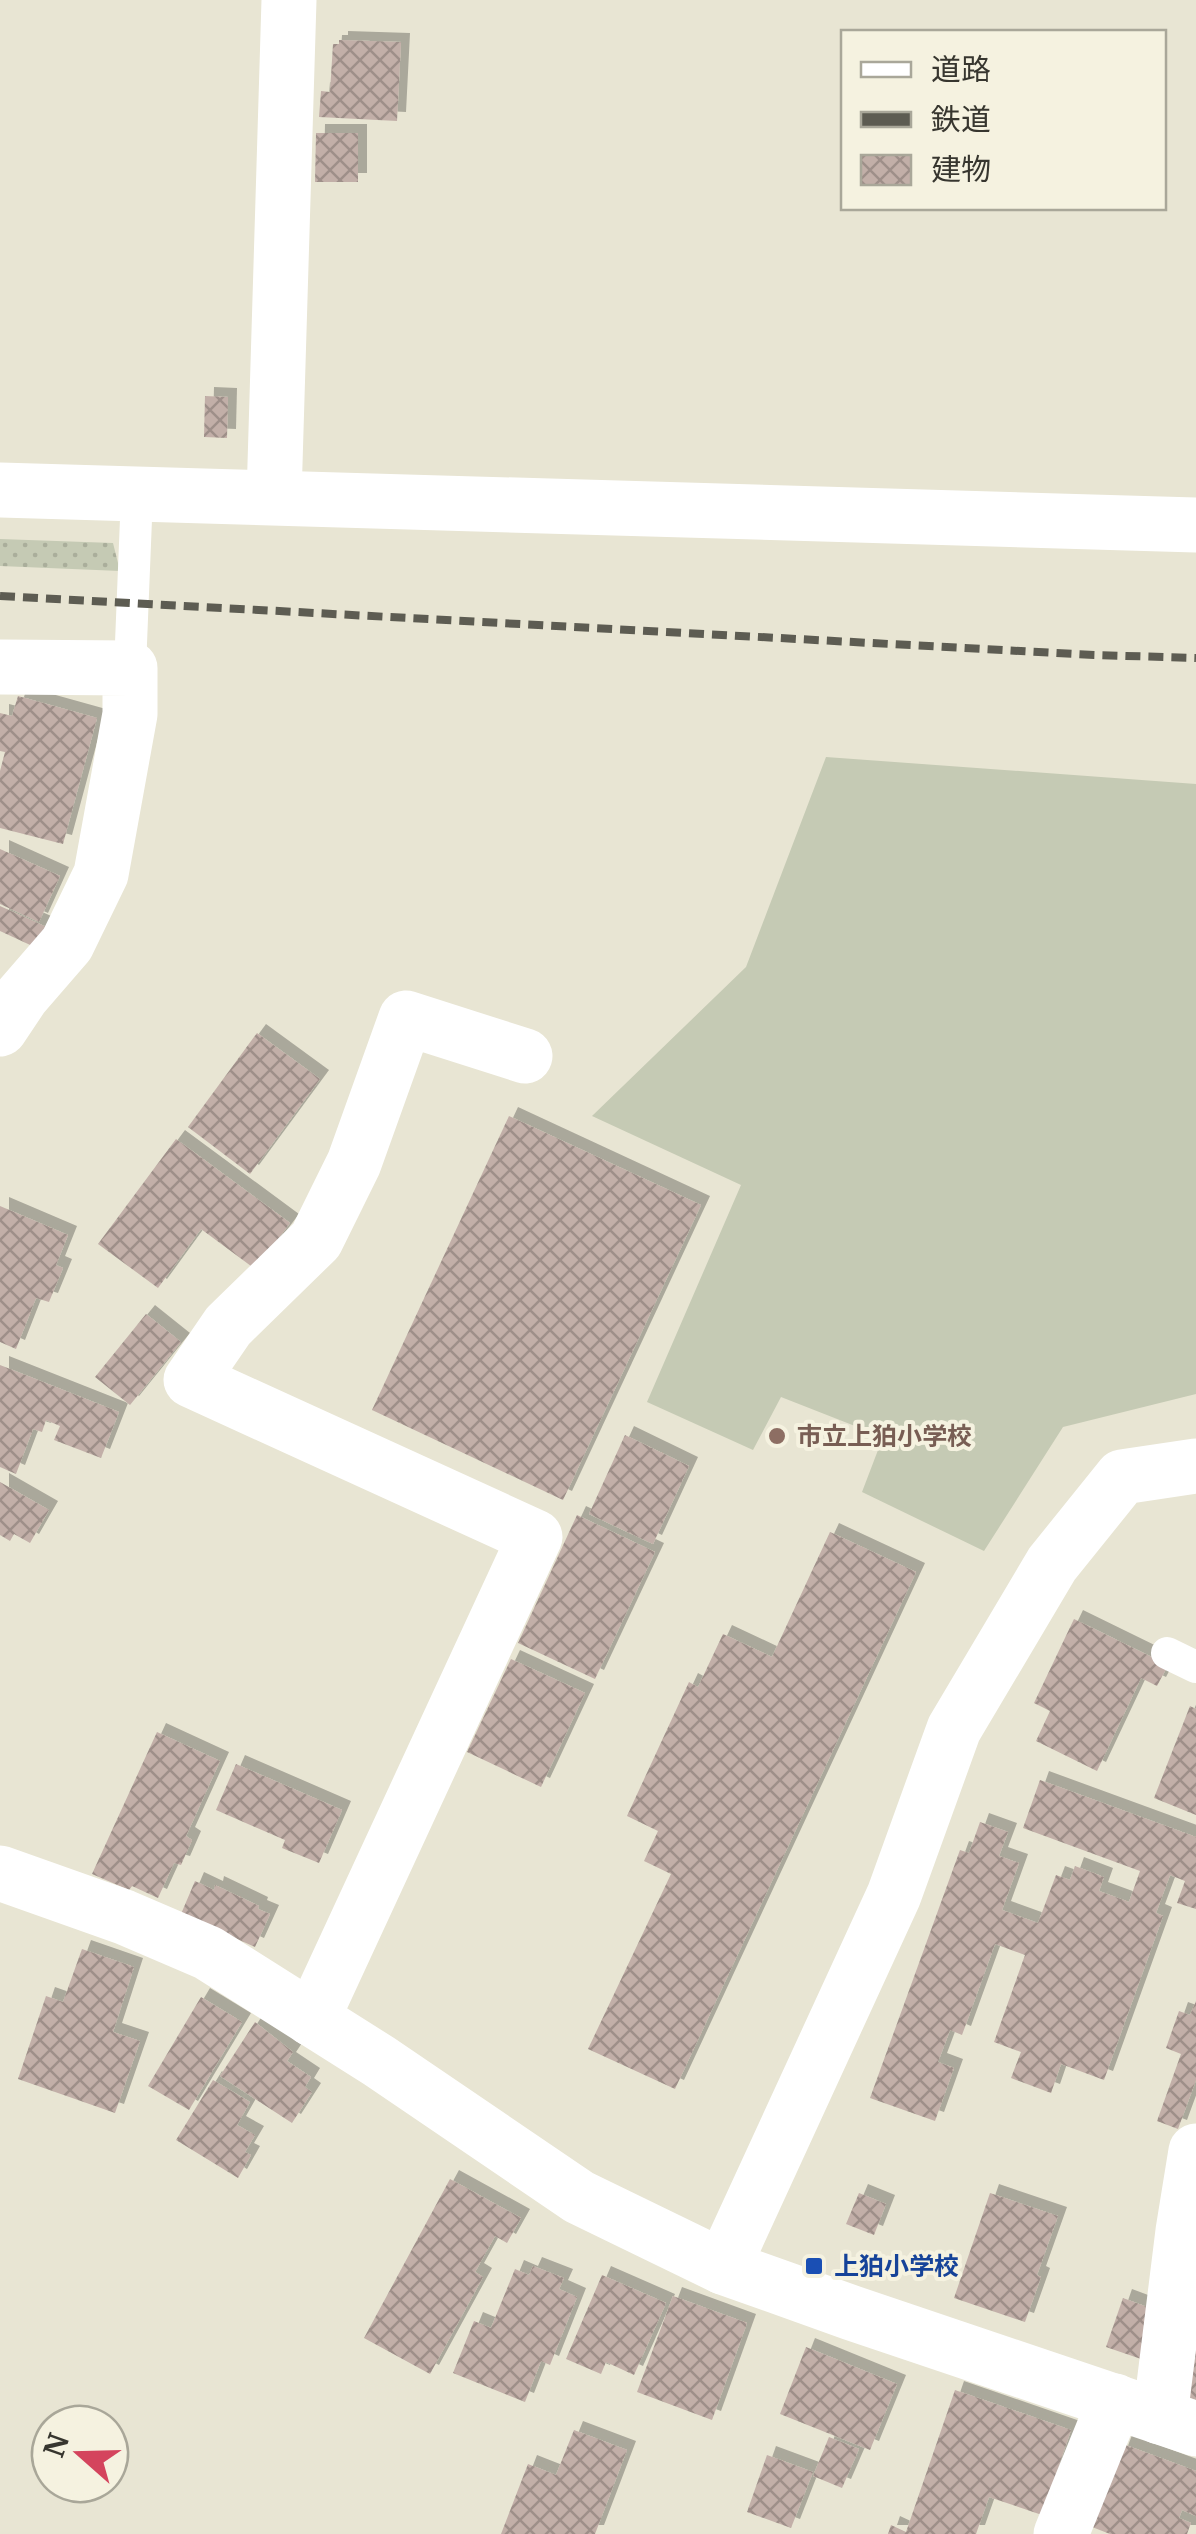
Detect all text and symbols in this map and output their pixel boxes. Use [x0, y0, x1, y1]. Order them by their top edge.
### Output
legend [841, 30, 1166, 210]
text: 道路 [931, 50, 991, 88]
text: 鉄道 [931, 100, 991, 138]
text: 建物 [931, 150, 991, 188]
place label: 市立上狛小学校 [797, 1420, 972, 1452]
marker: 市立上狛小学校 [766, 1425, 788, 1447]
place label: 上狛小学校 [834, 2250, 959, 2282]
marker: 上狛小学校 [803, 2255, 825, 2277]
north arrow [30, 2404, 130, 2504]
text: N [36, 2429, 77, 2462]

